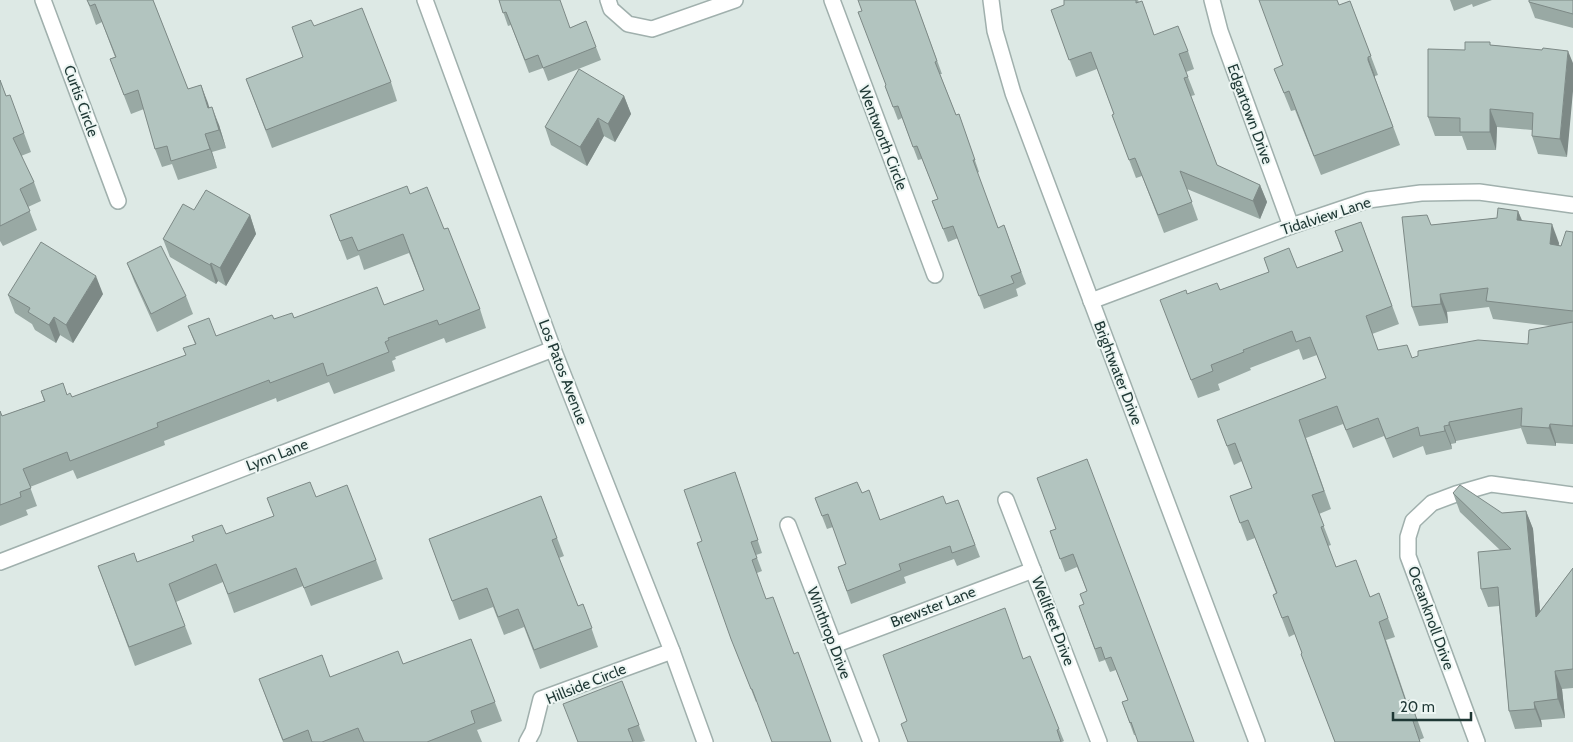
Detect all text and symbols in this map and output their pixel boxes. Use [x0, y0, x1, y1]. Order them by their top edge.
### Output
street label: Edgartown Drive [1224, 61, 1277, 167]
street label: Curtis Circle [60, 63, 102, 140]
street label: Wentworth Circle [855, 83, 911, 193]
street label: Tidalview Lane [1279, 193, 1373, 239]
street label: Los Patos Avenue [535, 317, 591, 427]
street label: Brightwater Drive [1090, 319, 1146, 428]
street label: Lynn Lane [243, 435, 311, 475]
street label: Oceanknoll Drive [1404, 564, 1458, 673]
street label: Wellfleet Drive [1028, 574, 1078, 669]
street label: Brewster Lane [888, 582, 978, 631]
street label: Winthrop Drive [803, 585, 855, 682]
street label: Hillside Circle [543, 660, 629, 708]
scale bar [1393, 690, 1470, 722]
text: 20 m [1400, 698, 1435, 716]

